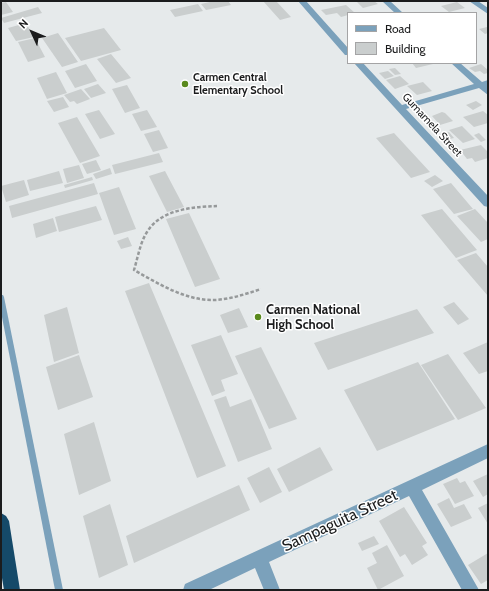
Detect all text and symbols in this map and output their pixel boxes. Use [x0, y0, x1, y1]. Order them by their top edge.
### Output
north arrow [12, 12, 52, 52]
legend [347, 12, 477, 64]
text: N [16, 16, 31, 31]
text: Road [385, 21, 411, 36]
text: Building [385, 41, 426, 56]
place label: Carmen Central Elementary School [193, 71, 283, 97]
marker: Carmen Central Elementary School [180, 79, 190, 89]
street label: Gumamela Street [399, 91, 465, 159]
place label: Carmen National High School [266, 302, 360, 333]
marker: Carmen National High School [253, 312, 263, 322]
street label: Sampaguita Street [279, 486, 401, 556]

